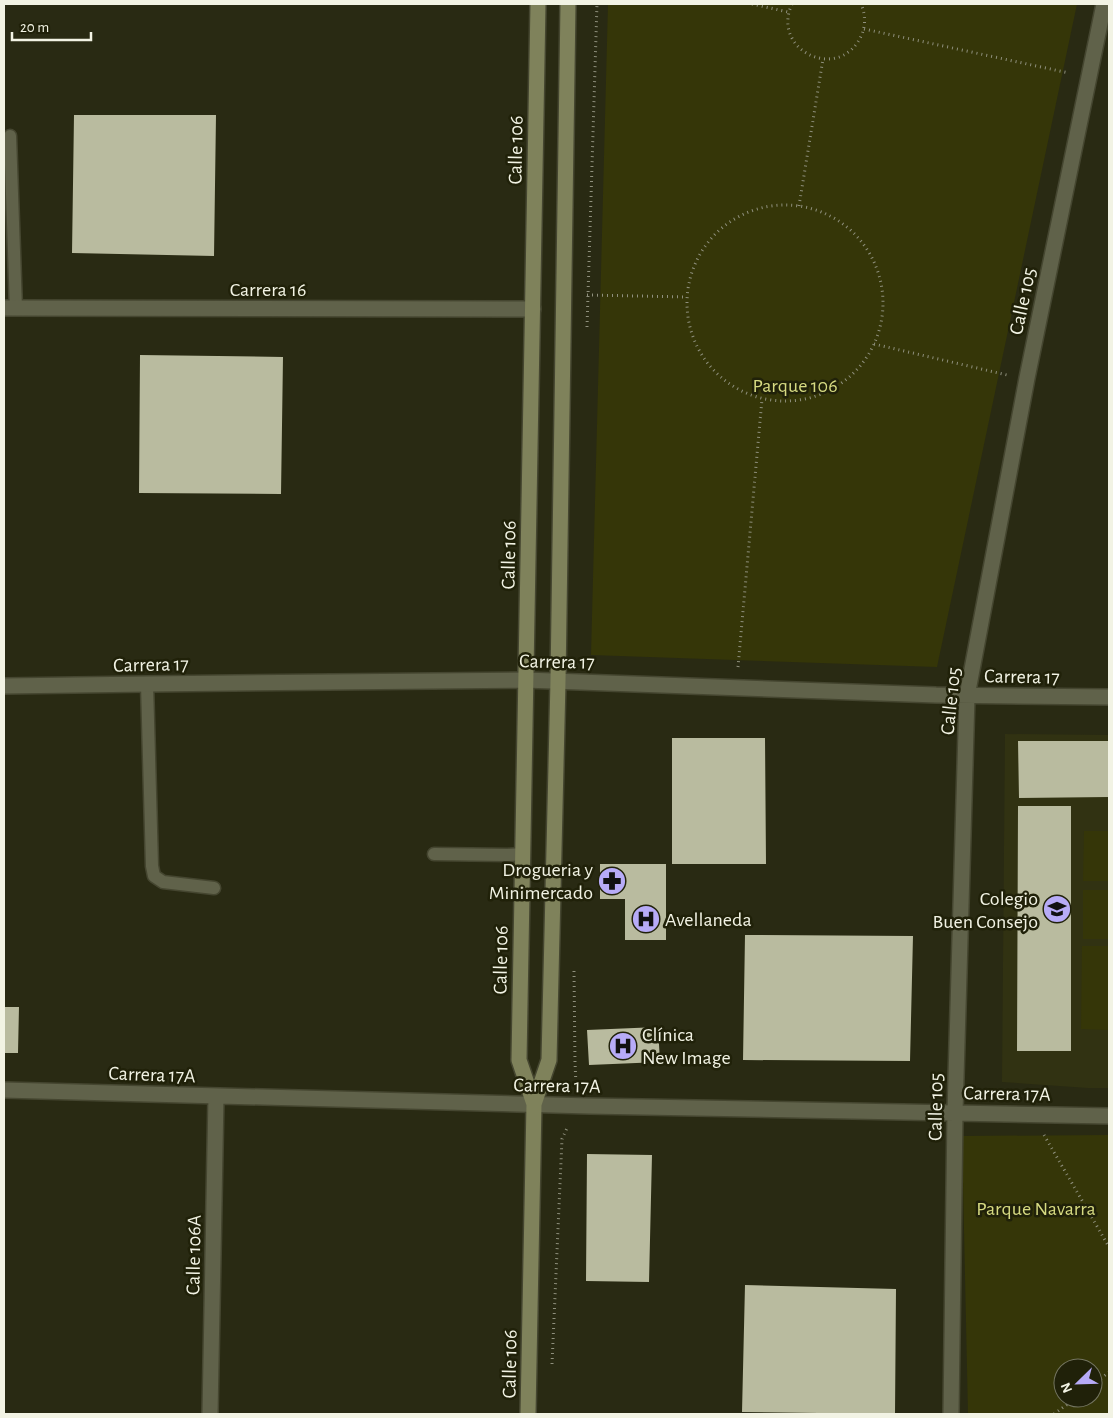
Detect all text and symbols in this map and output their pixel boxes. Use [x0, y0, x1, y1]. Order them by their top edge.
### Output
scale bar [12, 10, 91, 42]
text: 20 m [20, 20, 49, 35]
street label: Calle 106 [505, 115, 527, 185]
street label: Calle 105 [1006, 266, 1040, 336]
street label: Carrera 16 [230, 280, 306, 300]
park label: Parque 106 [752, 376, 838, 396]
street label: Calle 106 [498, 520, 520, 590]
street label: Carrera 17 [519, 651, 595, 673]
street label: Carrera 17 [113, 654, 189, 676]
street label: Calle 105 [938, 666, 964, 736]
street label: Carrera 17 [984, 666, 1060, 688]
place label: Drogueria y Minimercado [489, 860, 593, 903]
pharmacy icon: Drogueria y Minimercado [597, 866, 627, 896]
place label: Colegio Buen Consejo [933, 889, 1038, 932]
school or university icon: Colegio Buen Consejo [1042, 894, 1072, 924]
hospital icon: Avellaneda [631, 904, 661, 934]
place label: Avellaneda [665, 910, 752, 930]
street label: Calle 106 [490, 925, 512, 995]
place label: Clínica New Image [642, 1025, 731, 1068]
hospital icon: Clínica New Image [608, 1031, 638, 1061]
street label: Carrera 17A [108, 1063, 196, 1087]
street label: Calle 105 [925, 1073, 947, 1141]
street label: Carrera 17A [513, 1075, 601, 1097]
street label: Carrera 17A [963, 1083, 1051, 1105]
park label: Parque Navarra [976, 1199, 1096, 1219]
street label: Calle 106A [183, 1214, 205, 1295]
street label: Calle 106 [499, 1329, 521, 1399]
north arrow [1053, 1358, 1103, 1408]
text: N [1059, 1380, 1075, 1395]

